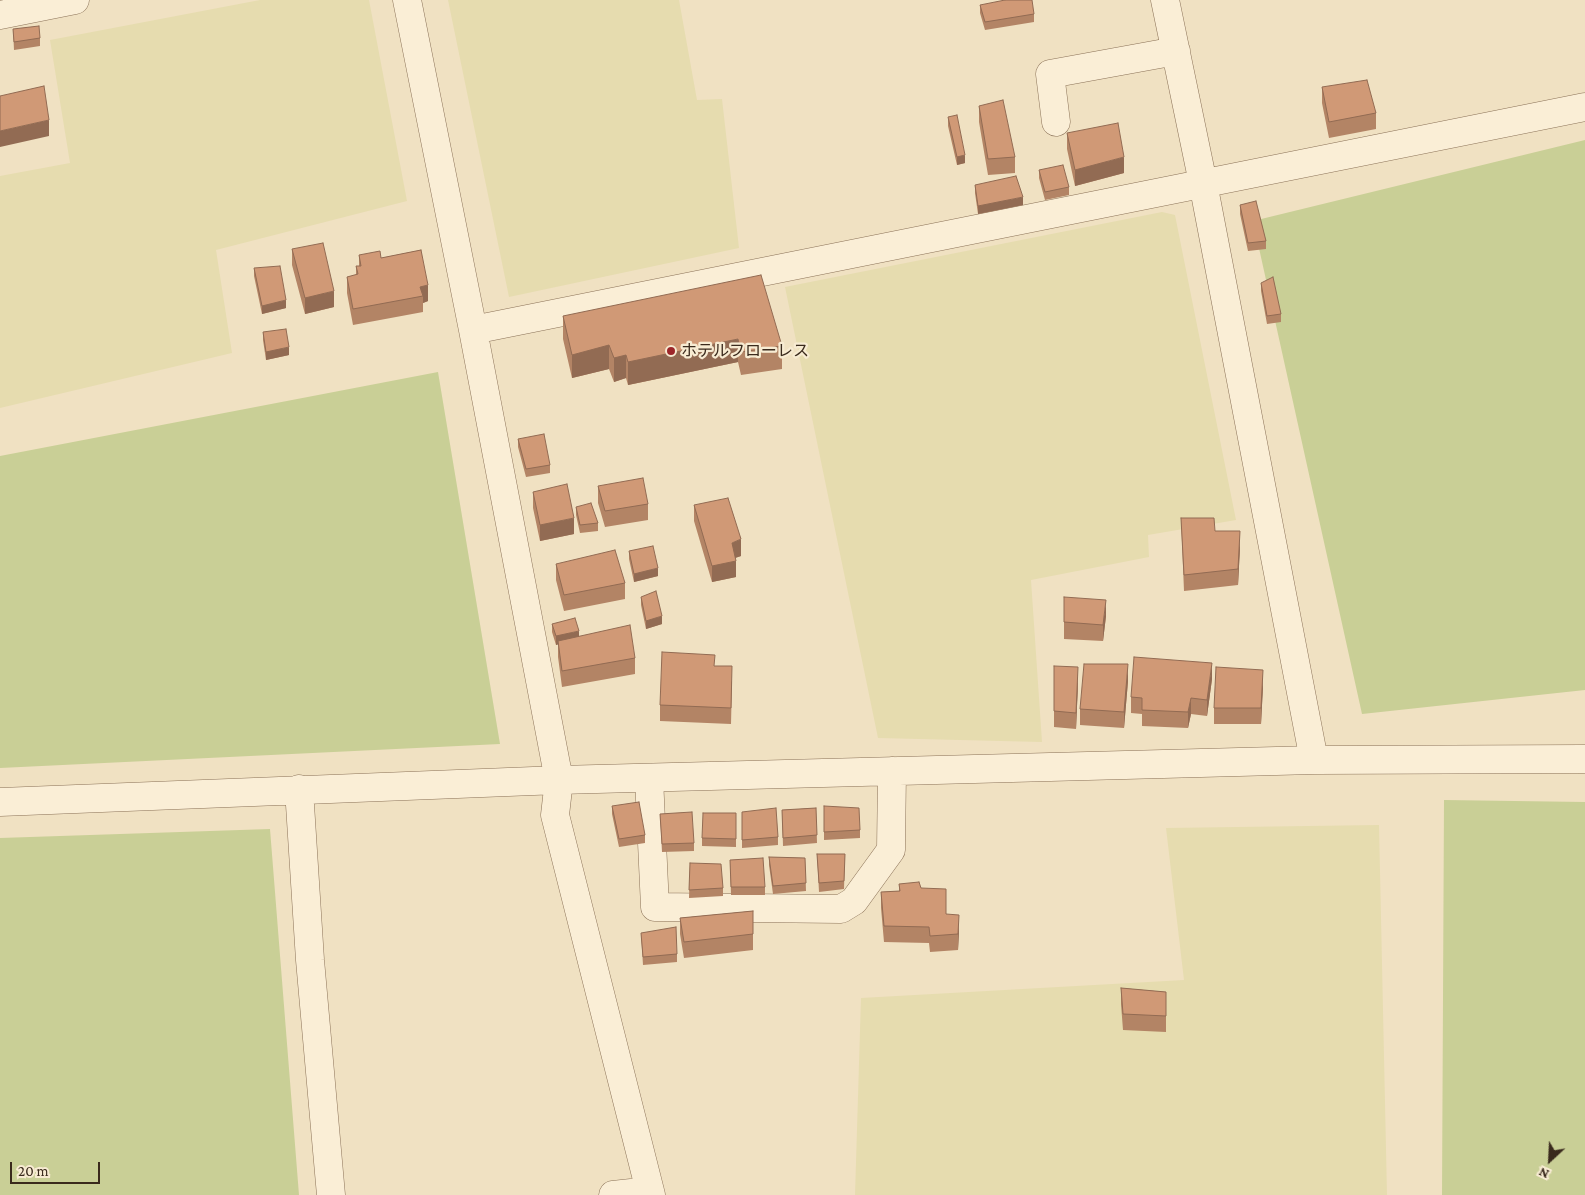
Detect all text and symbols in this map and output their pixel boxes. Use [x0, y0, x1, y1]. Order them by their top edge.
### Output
place label: ホテルフローレス [681, 341, 809, 361]
marker: ホテルフローレス [665, 345, 677, 357]
north arrow [1525, 1135, 1575, 1185]
scale bar [12, 1152, 102, 1184]
text: 20 m [18, 1163, 49, 1179]
text: N [1536, 1164, 1551, 1183]

